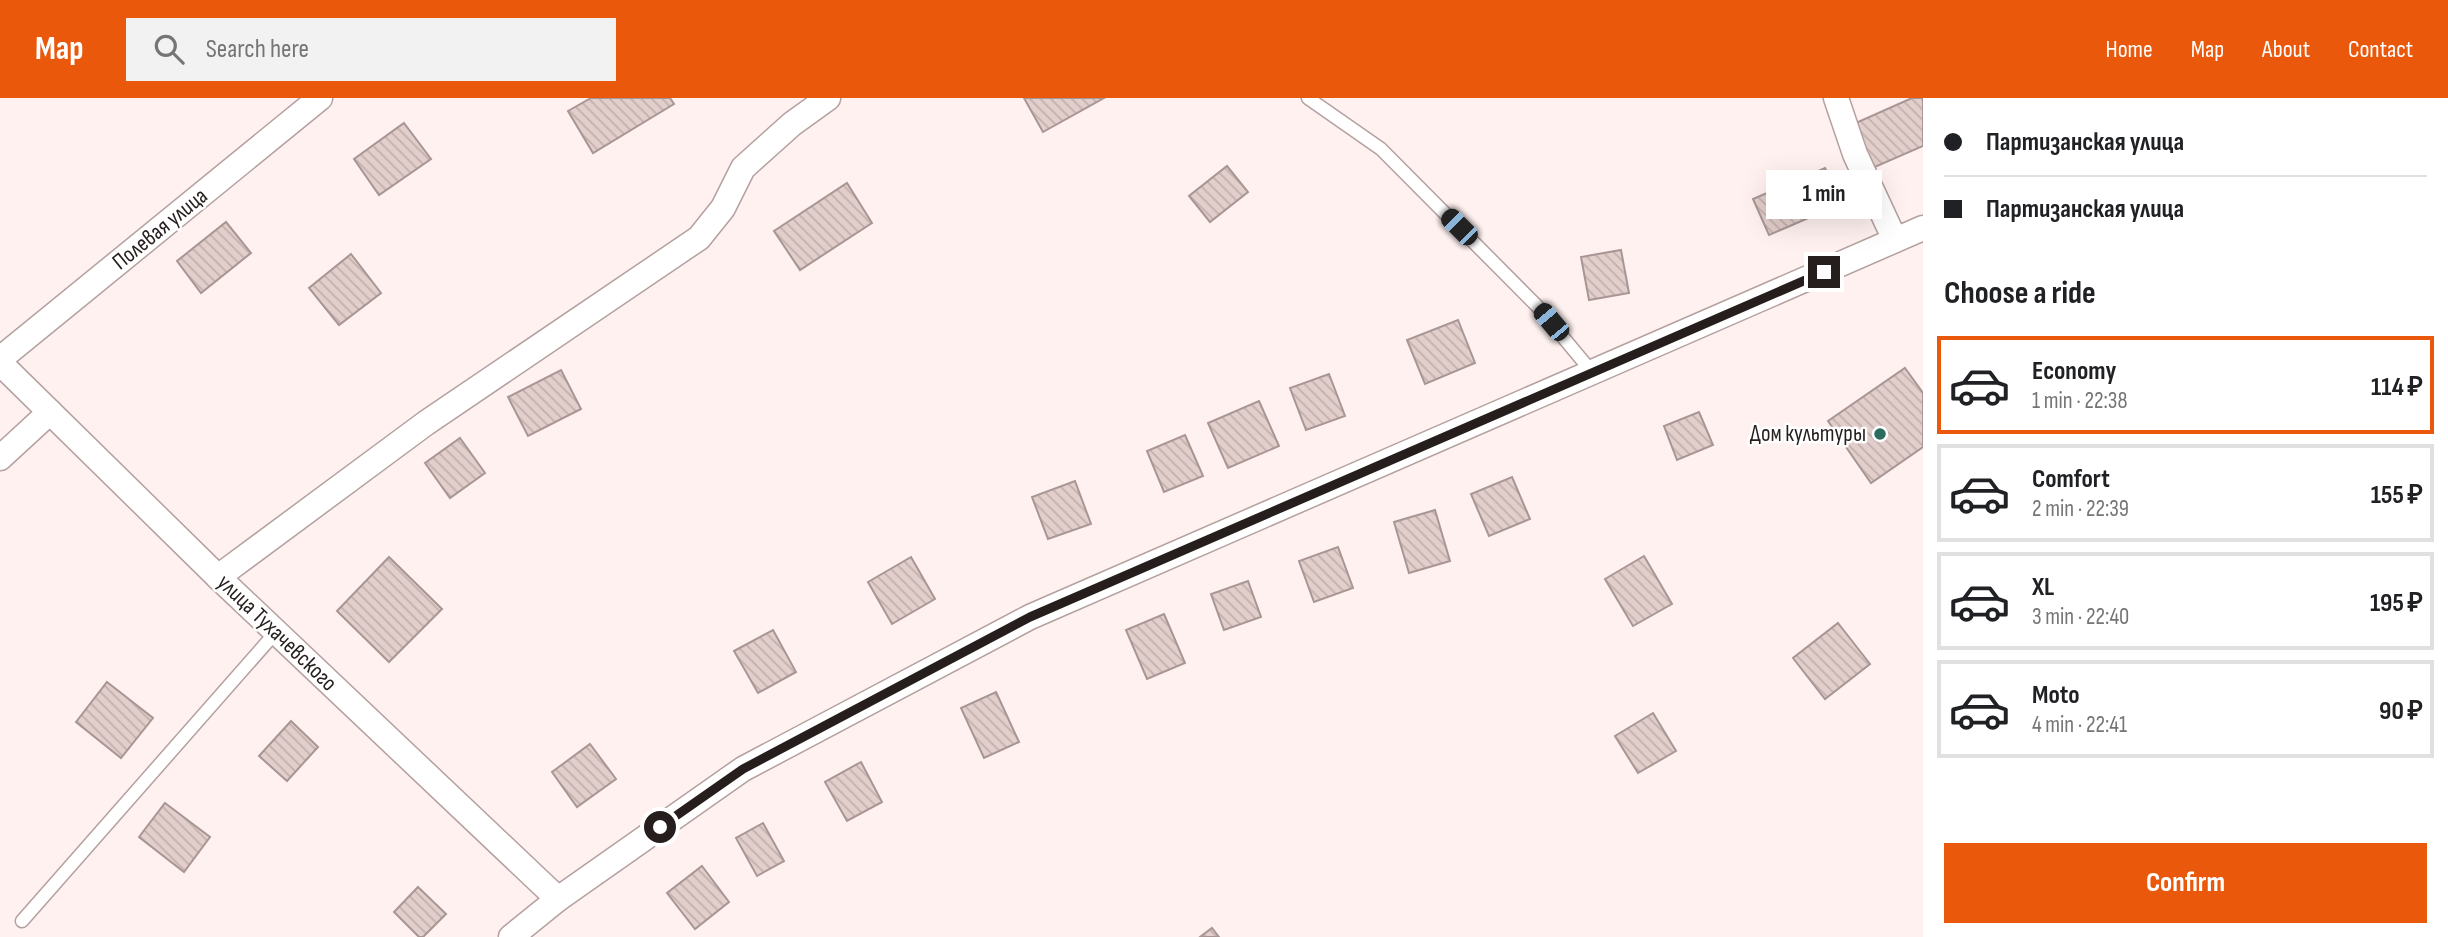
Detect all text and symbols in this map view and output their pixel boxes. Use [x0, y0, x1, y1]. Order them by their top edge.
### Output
search box [126, 18, 616, 81]
text: Map [35, 29, 84, 69]
icon: search [150, 30, 188, 68]
text: Search here [206, 34, 309, 65]
text: Home [2105, 35, 2153, 64]
text: Map [2191, 35, 2224, 64]
text: About [2262, 35, 2310, 64]
text: Contact [2348, 35, 2413, 64]
text: Партизанская улица [1986, 127, 2184, 158]
callout: 1 min [1766, 170, 1882, 220]
text: 1 min [1803, 180, 1845, 208]
street label: Полевая улица [107, 182, 213, 276]
text: Партизанская улица [1986, 194, 2184, 225]
car [1437, 205, 1482, 249]
route end [1808, 256, 1840, 288]
text: Choose a ride [1944, 274, 2096, 313]
car [1530, 299, 1573, 345]
icon: car [1948, 354, 2011, 417]
text: Economy [2032, 356, 2116, 387]
text: 114 ₽ [2371, 372, 2423, 403]
text: 1 min · 22:38 [2032, 387, 2128, 415]
place label: Дом культуры [1750, 420, 1866, 448]
marker: Дом культуры [1872, 426, 1888, 442]
icon: car [1948, 462, 2011, 525]
text: Comfort [2032, 464, 2110, 495]
text: 155 ₽ [2371, 480, 2423, 511]
text: 2 min · 22:39 [2032, 495, 2129, 523]
street label: улица Тухачевского [211, 569, 343, 697]
icon: car [1948, 570, 2011, 633]
text: XL [2032, 572, 2054, 603]
text: 195 ₽ [2370, 588, 2423, 619]
text: 3 min · 22:40 [2032, 603, 2129, 631]
icon: car [1948, 678, 2011, 741]
text: Moto [2032, 680, 2080, 711]
text: 90 ₽ [2379, 696, 2423, 727]
text: 4 min · 22:41 [2032, 711, 2127, 739]
route start [644, 811, 676, 843]
button: Confirm [1944, 843, 2427, 923]

